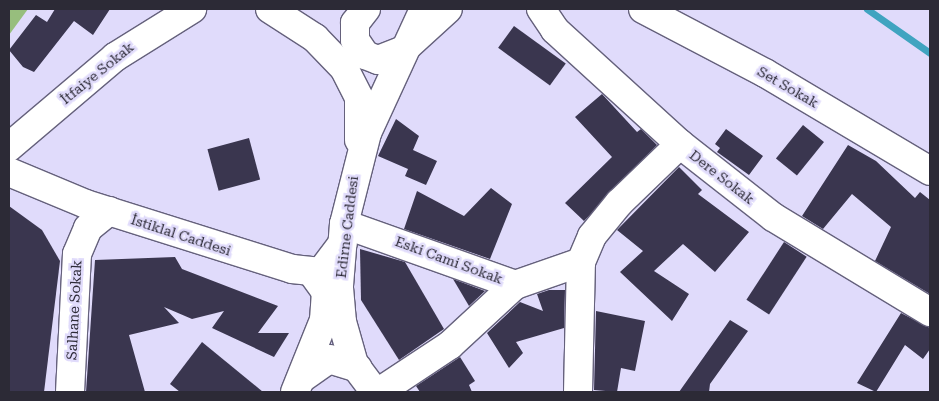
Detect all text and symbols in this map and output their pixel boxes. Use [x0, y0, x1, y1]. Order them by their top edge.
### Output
street label: İtfaiye Sokak [57, 38, 137, 108]
street label: Set Sokak [754, 63, 822, 111]
street label: Dere Sokak [686, 146, 758, 208]
street label: Edirne Caddesi [332, 175, 362, 279]
street label: İstiklal Caddesi [129, 211, 233, 259]
street label: Eski Cami Sokak [393, 233, 505, 287]
street label: Salhane Sokak [63, 260, 85, 360]

